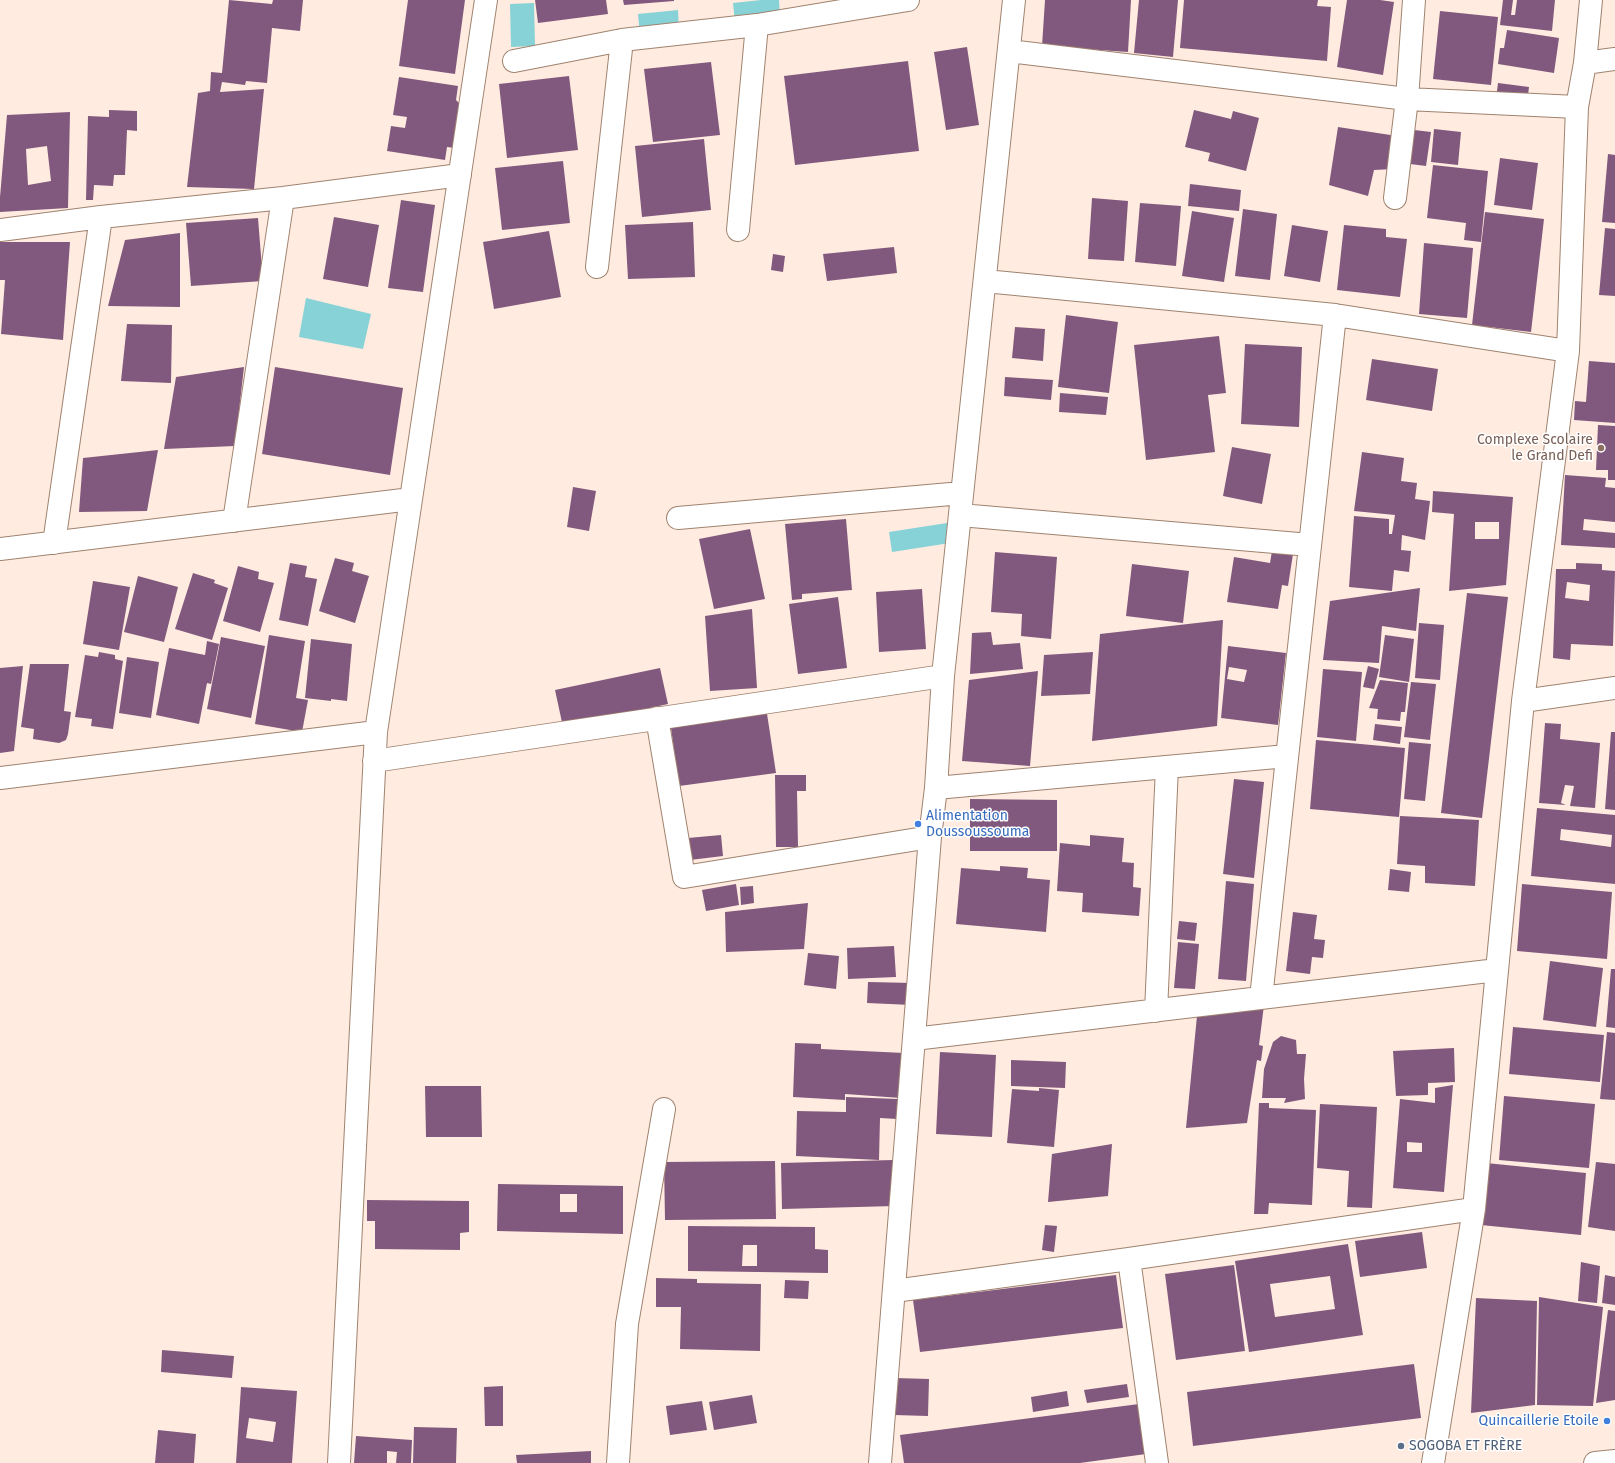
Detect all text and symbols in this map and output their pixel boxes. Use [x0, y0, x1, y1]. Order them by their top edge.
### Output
place label: Complexe Scolaire le Grand Defi [1477, 432, 1593, 464]
marker: Complexe Scolaire le Grand Defi [1596, 443, 1606, 453]
place label: Alimentation Doussoussouma [926, 808, 1029, 840]
marker: Alimentation Doussoussouma [913, 819, 923, 829]
place label: Quincaillerie Etoile [1479, 1413, 1599, 1429]
marker: Quincaillerie Etoile [1602, 1416, 1612, 1426]
place label: SOGOBA ET FRÈRE [1409, 1438, 1522, 1454]
marker: SOGOBA ET FRÈRE [1396, 1441, 1406, 1451]

